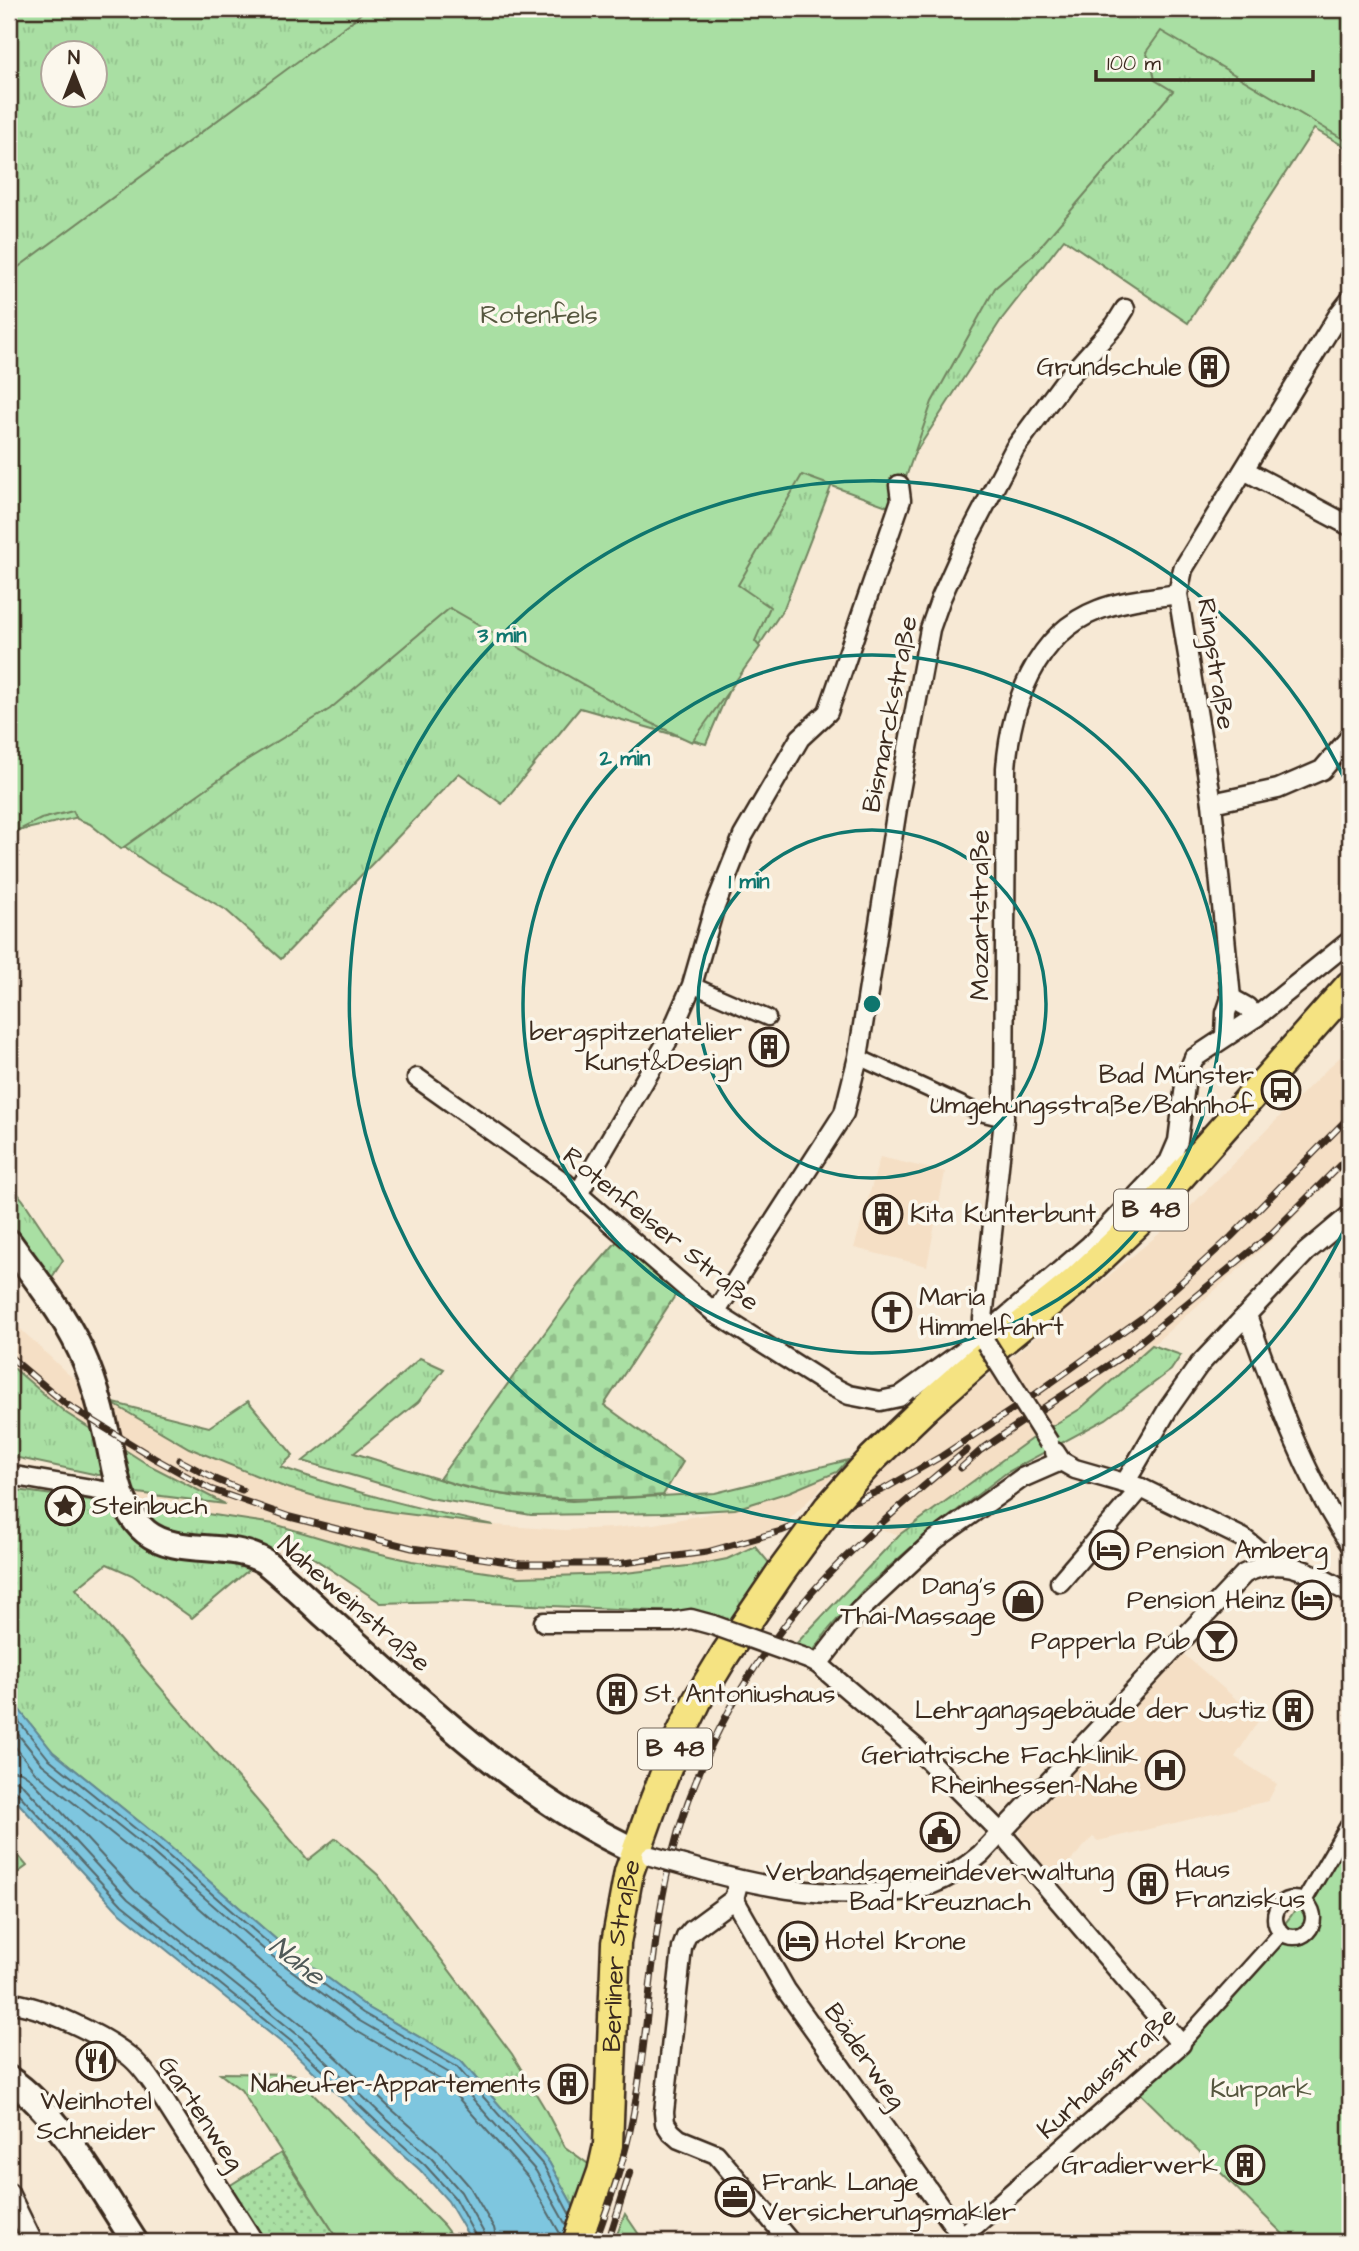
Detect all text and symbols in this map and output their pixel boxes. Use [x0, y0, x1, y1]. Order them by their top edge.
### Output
north arrow [38, 38, 108, 108]
scale bar [1096, 38, 1314, 82]
text: N [68, 45, 80, 72]
text: 100 m [1107, 49, 1162, 78]
park label: Rotenfels [480, 297, 598, 333]
building icon: Grundschule [1188, 346, 1230, 388]
place label: Grundschule [1036, 349, 1182, 385]
street label: Ringstraße [1186, 596, 1244, 733]
street label: Bismarckstraße [853, 613, 927, 815]
text: 3 min [476, 621, 527, 650]
text: 2 min [599, 744, 651, 773]
street label: Mozartstraße [962, 830, 998, 1000]
text: 1 min [728, 867, 770, 896]
centre of rings [860, 992, 884, 1016]
place label: bergspitzenatelier Kunst&Design [529, 1014, 742, 1082]
building icon: bergspitzenatelier Kunst&Design [748, 1026, 790, 1068]
place label: Bad Münster Umgehungsstraße/Bahnhof [930, 1057, 1255, 1125]
bus stop icon: Bad Münster Umgehungsstraße/Bahnhof [1260, 1069, 1302, 1111]
street label: Rotenfelser Straße [555, 1138, 767, 1320]
road number: B 48 [1114, 1190, 1188, 1230]
building icon: Kita Kunterbunt [862, 1193, 904, 1235]
place label: Kita Kunterbunt [910, 1196, 1097, 1232]
place label: Maria Himmelfahrt [919, 1279, 1064, 1345]
church icon: Maria Himmelfahrt [871, 1291, 913, 1333]
place icon: Steinbuch [44, 1485, 86, 1527]
place label: Steinbuch [92, 1488, 207, 1524]
street label: Naheweinstraße [270, 1527, 438, 1681]
hotel icon: Pension Amberg [1088, 1529, 1130, 1571]
place label: Pension Amberg [1136, 1532, 1328, 1570]
place label: Dang's Thai-Massage [840, 1568, 996, 1636]
hotel icon: Pension Heinz [1291, 1579, 1333, 1621]
shop icon: Dang's Thai-Massage [1002, 1580, 1044, 1622]
place label: Pension Heinz [1127, 1582, 1285, 1618]
bar icon: Papperla Pub [1196, 1620, 1238, 1662]
place label: Papperla Pub [1031, 1623, 1190, 1659]
building icon: St. Antoniushaus [596, 1673, 638, 1715]
place label: St. Antoniushaus [644, 1676, 836, 1712]
building icon: Lehrgangsgebäude der Justiz [1272, 1689, 1314, 1731]
place label: Lehrgangsgebäude der Justiz [915, 1692, 1266, 1730]
road number: B 48 [638, 1728, 712, 1770]
place label: Geriatrische Fachklinik Rheinhessen-Nahe [861, 1737, 1138, 1803]
hospital icon: Geriatrische Fachklinik Rheinhessen-Nahe [1144, 1749, 1186, 1791]
public building icon: Verbandsgemeindeverwaltung Bad Kreuznach [919, 1811, 961, 1853]
place label: Haus Franziskus [1175, 1851, 1306, 1917]
street label: Berliner Straße [594, 1854, 650, 2053]
place label: Verbandsgemeindeverwaltung Bad Kreuznach [766, 1854, 1114, 1920]
building icon: Haus Franziskus [1127, 1863, 1169, 1905]
hotel icon: Hotel Krone [777, 1920, 819, 1962]
place label: Hotel Krone [825, 1923, 966, 1959]
water label: Nahe [261, 1927, 334, 1996]
street label: Bäderweg [814, 1996, 915, 2117]
street label: Kurhausstraße [1029, 1999, 1185, 2147]
restaurant icon: Weinhotel Schneider [75, 2040, 117, 2082]
street label: Gartenweg [148, 2048, 253, 2179]
building icon: Naheufer-Appartements [547, 2063, 589, 2105]
place label: Naheufer-Appartements [251, 2066, 541, 2102]
park label: Kurpark [1210, 2071, 1312, 2107]
place label: Weinhotel Schneider [37, 2083, 155, 2149]
building icon: Gradierwerk [1224, 2144, 1266, 2186]
place label: Gradierwerk [1061, 2147, 1218, 2183]
place label: Frank Lange Versicherungsmakler [762, 2164, 1016, 2232]
office icon: Frank Lange Versicherungsmakler [714, 2176, 756, 2218]

